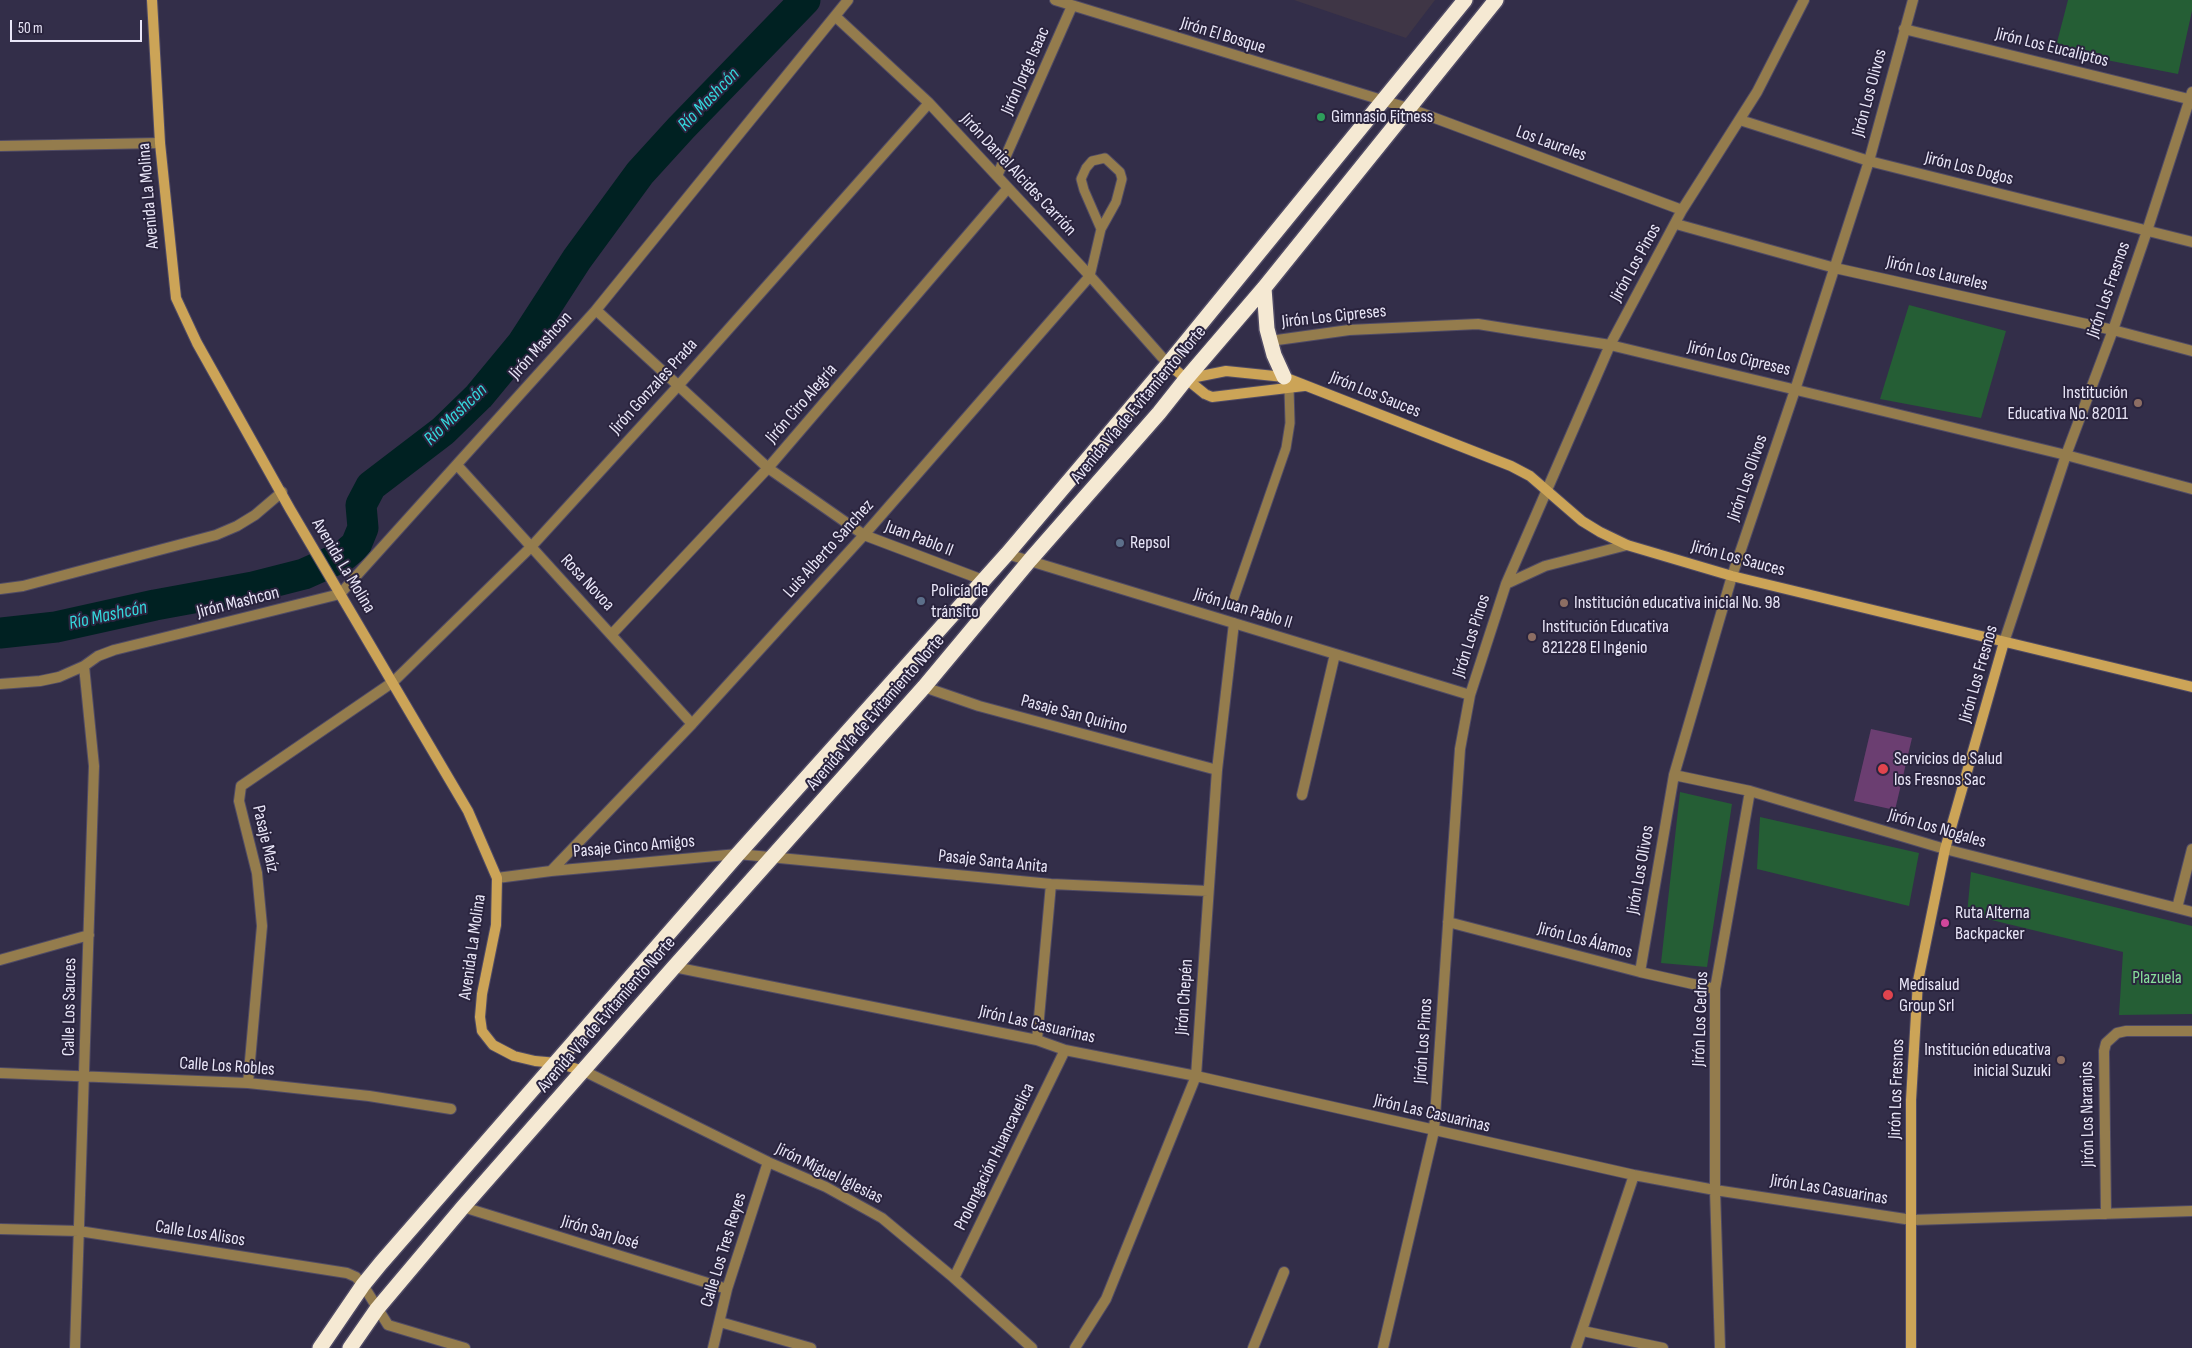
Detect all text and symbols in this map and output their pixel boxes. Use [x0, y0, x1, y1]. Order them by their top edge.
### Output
scale bar [12, 10, 145, 42]
street label: Jirón El Bosque [1178, 13, 1268, 59]
text: 50 m [18, 19, 43, 38]
street label: Jirón Jorge Isaac [997, 24, 1055, 118]
street label: Jirón Los Eucaliptos [1993, 24, 2111, 72]
street label: Jirón Los Olivos [1848, 47, 1892, 139]
water label: Río Mashcón [673, 64, 745, 136]
place label: Gimnasio Fitness [1331, 106, 1433, 128]
street label: Jirón Daniel Alcides Carrión [955, 109, 1081, 241]
marker: Gimnasio Fitness [1315, 111, 1327, 123]
street label: Los Laureles [1513, 121, 1589, 167]
street label: Avenida La Molina [134, 142, 164, 250]
street label: Jirón Los Dogos [1922, 148, 2016, 190]
street label: Jirón Los Pinos [1606, 220, 1666, 306]
street label: Jirón Los Fresnos [2082, 239, 2136, 341]
street label: Jirón Los Laureles [1884, 252, 1990, 296]
street label: Jirón Los Cipreses [1281, 301, 1387, 333]
street label: Jirón Mashcon [505, 308, 577, 384]
street label: Avenida Vía de Evitamiento Norte [1067, 322, 1211, 488]
street label: Jirón Gonzales Prada [605, 335, 703, 439]
street label: Jirón Los Cipreses [1685, 337, 1793, 381]
street label: Jirón Ciro Alegría [762, 360, 842, 448]
street label: Jirón Los Sauces [1326, 367, 1424, 423]
water label: Río Mashcón [420, 379, 492, 451]
place label: Institución Educativa No. 82011 [2008, 382, 2128, 424]
marker: Institución Educativa No. 82011 [2132, 397, 2144, 409]
street label: Jirón Los Olivos [1723, 432, 1773, 524]
street label: Luis Alberto Sanchez [779, 495, 879, 603]
street label: Avenida La Molina [306, 515, 380, 617]
street label: Juan Pablo II [882, 516, 956, 562]
place label: Repsol [1130, 532, 1170, 554]
street label: Jirón Los Sauces [1689, 536, 1787, 582]
marker: Repsol [1114, 537, 1126, 549]
street label: Rosa Novoa [555, 550, 619, 616]
place label: Policía de tránsito [931, 580, 988, 622]
street label: Jirón Mashcon [195, 582, 281, 624]
street label: Jirón Juan Pablo II [1191, 584, 1295, 634]
street label: Jirón Los Pinos [1448, 592, 1496, 680]
place label: Institución educativa inicial No. 98 [1574, 592, 1780, 614]
marker: Policía de tránsito [915, 595, 927, 607]
water label: Río Mashcón [67, 597, 149, 635]
marker: Institución educativa inicial No. 98 [1558, 597, 1570, 609]
place label: Institución Educativa 821228 El Ingenio [1542, 616, 1669, 659]
street label: Jirón Los Fresnos [1955, 623, 2003, 725]
street label: Avenida Vía de Evitamiento Norte [803, 631, 949, 795]
marker: Institución Educativa 821228 El Ingenio [1526, 631, 1538, 643]
street label: Pasaje San Quirino [1018, 690, 1130, 740]
place label: Servicios de Salud los Fresnos Sac [1894, 748, 2003, 791]
marker: Servicios de Salud los Fresnos Sac [1876, 762, 1890, 776]
street label: Pasaje Maíz [247, 803, 283, 875]
street label: Jirón Los Nogales [1886, 805, 1988, 853]
street label: Jirón Los Olivos [1623, 824, 1659, 916]
street label: Pasaje Cinco Amigos [572, 831, 696, 863]
street label: Pasaje Santa Anita [937, 846, 1049, 878]
street label: Avenida La Molina [455, 893, 491, 1001]
place label: Ruta Alterna Backpacker [1955, 902, 2030, 944]
marker: Ruta Alterna Backpacker [1939, 917, 1951, 929]
street label: Jirón Los Álamos [1535, 918, 1635, 964]
street label: Avenida Vía de Evitamiento Norte [534, 933, 680, 1097]
street label: Calle Los Sauces [58, 958, 82, 1056]
street label: Jirón Chepén [1172, 958, 1198, 1036]
park label: Plazuela [2132, 967, 2182, 989]
street label: Jirón Los Cedros [1689, 971, 1713, 1067]
place label: Medisalud Group Srl [1899, 974, 1959, 1016]
marker: Medisalud Group Srl [1881, 988, 1895, 1002]
street label: Jirón Los Pinos [1410, 997, 1438, 1085]
street label: Jirón Las Casuarinas [977, 1001, 1097, 1049]
street label: Jirón Los Fresnos [1884, 1039, 1910, 1139]
place label: Institución educativa inicial Suzuki [1924, 1039, 2051, 1082]
street label: Calle Los Robles [179, 1053, 275, 1081]
marker: Institución educativa inicial Suzuki [2055, 1054, 2067, 1066]
street label: Jirón Los Naranjos [2076, 1061, 2100, 1167]
street label: Prolongación Huancavelica [950, 1080, 1040, 1234]
street label: Jirón Las Casuarinas [1372, 1090, 1492, 1138]
street label: Jirón Miguel Iglesias [772, 1139, 886, 1209]
street label: Jirón Las Casuarinas [1769, 1170, 1889, 1210]
street label: Calle Los Tres Reyes [696, 1190, 752, 1310]
street label: Jirón San José [559, 1211, 641, 1255]
street label: Calle Los Alisos [153, 1216, 247, 1252]

